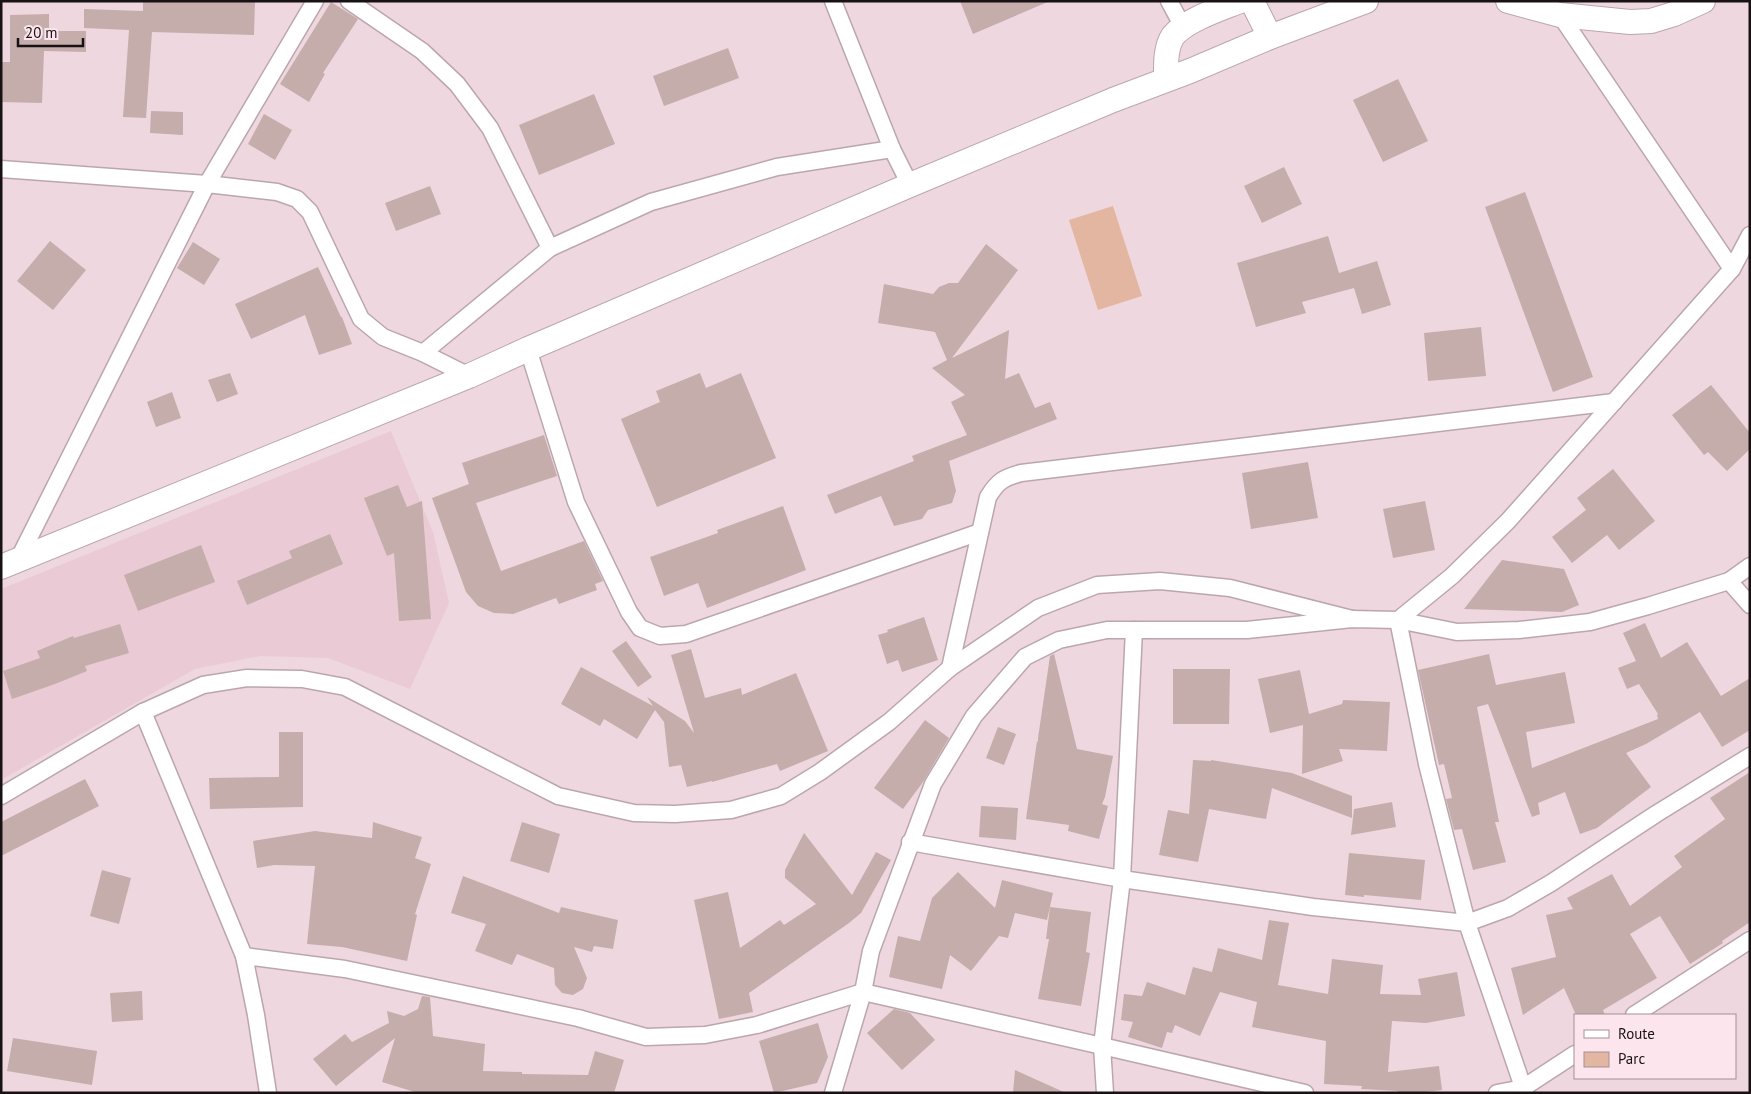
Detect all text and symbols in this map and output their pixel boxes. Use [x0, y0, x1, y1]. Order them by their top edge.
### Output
scale bar [18, 15, 82, 47]
text: 20 m [25, 23, 58, 42]
legend [1574, 1014, 1736, 1079]
text: Route [1618, 1024, 1655, 1043]
text: Parc [1618, 1049, 1645, 1068]

